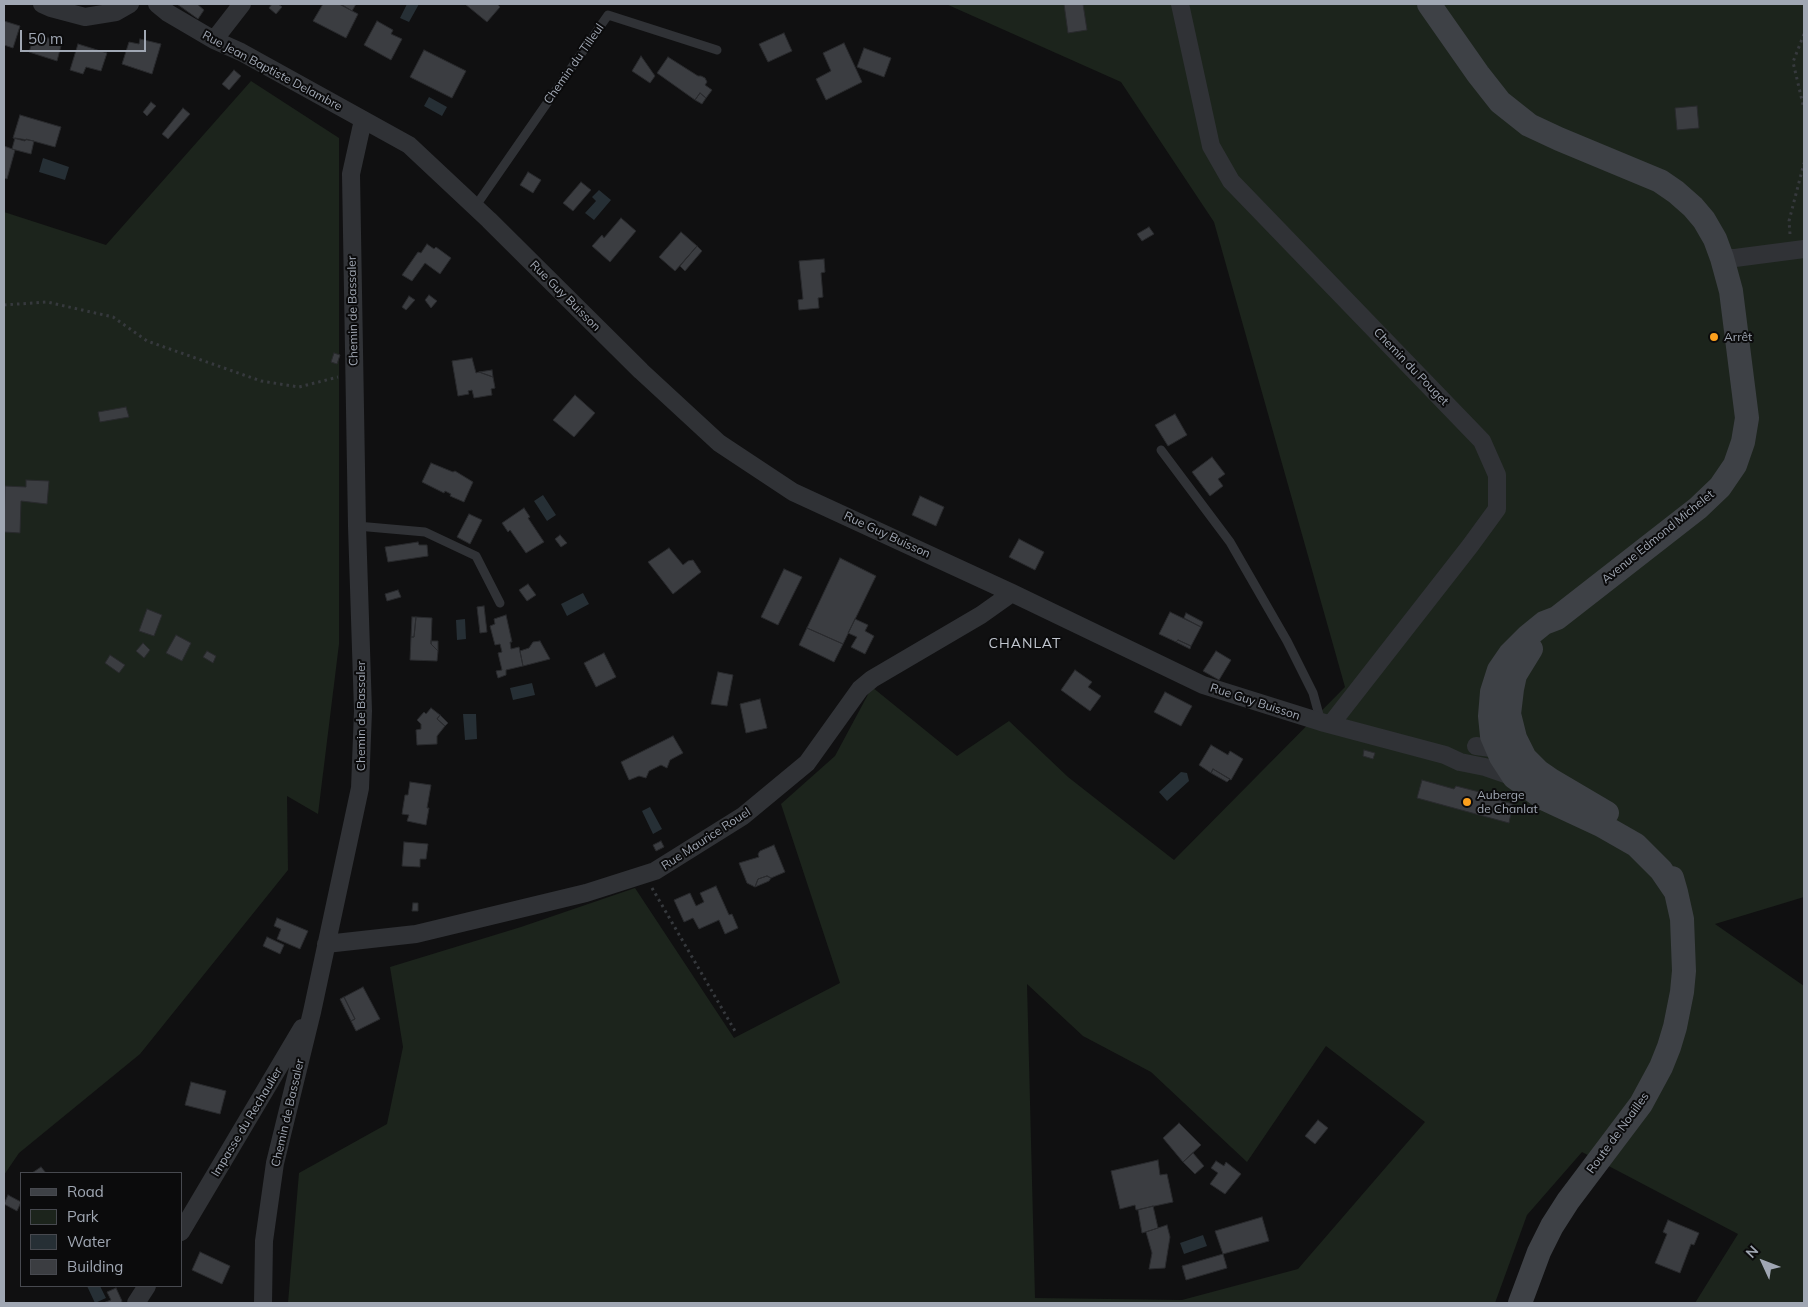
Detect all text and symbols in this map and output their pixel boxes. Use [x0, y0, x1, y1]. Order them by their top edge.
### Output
scale bar [22, 20, 149, 52]
street label: Chemin du Tilleul [541, 21, 607, 107]
street label: Rue Jean Baptiste Delambre [200, 28, 344, 114]
text: 50 m [28, 29, 63, 48]
street label: Chemin de Bassaler [345, 256, 361, 366]
street label: Rue Guy Buisson [527, 258, 603, 334]
street label: Chemin du Pouget [1370, 325, 1452, 409]
place label: Arrêt [1724, 330, 1752, 344]
marker: Arrêt [1708, 331, 1720, 343]
street label: Avenue Edmond Michelet [1599, 487, 1717, 587]
street label: Rue Guy Buisson [841, 509, 933, 561]
district label: CHANLAT [988, 636, 1062, 652]
street label: Chemin de Bassaler [354, 661, 368, 771]
street label: Rue Guy Buisson [1208, 681, 1302, 723]
place label: Auberge de Chanlat [1477, 788, 1538, 816]
marker: Auberge de Chanlat [1461, 796, 1473, 808]
street label: Rue Maurice Rouel [659, 805, 753, 873]
street label: Chemin de Bassaler [269, 1058, 307, 1168]
street label: Impasse du Rechaulier [209, 1065, 285, 1179]
street label: Route de Noailles [1584, 1090, 1652, 1176]
legend [20, 1172, 182, 1287]
text: Road [67, 1182, 104, 1201]
text: Park [67, 1207, 99, 1226]
text: Water [67, 1232, 111, 1251]
north arrow [1738, 1237, 1788, 1287]
text: N [1742, 1242, 1762, 1262]
text: Building [67, 1257, 123, 1276]

